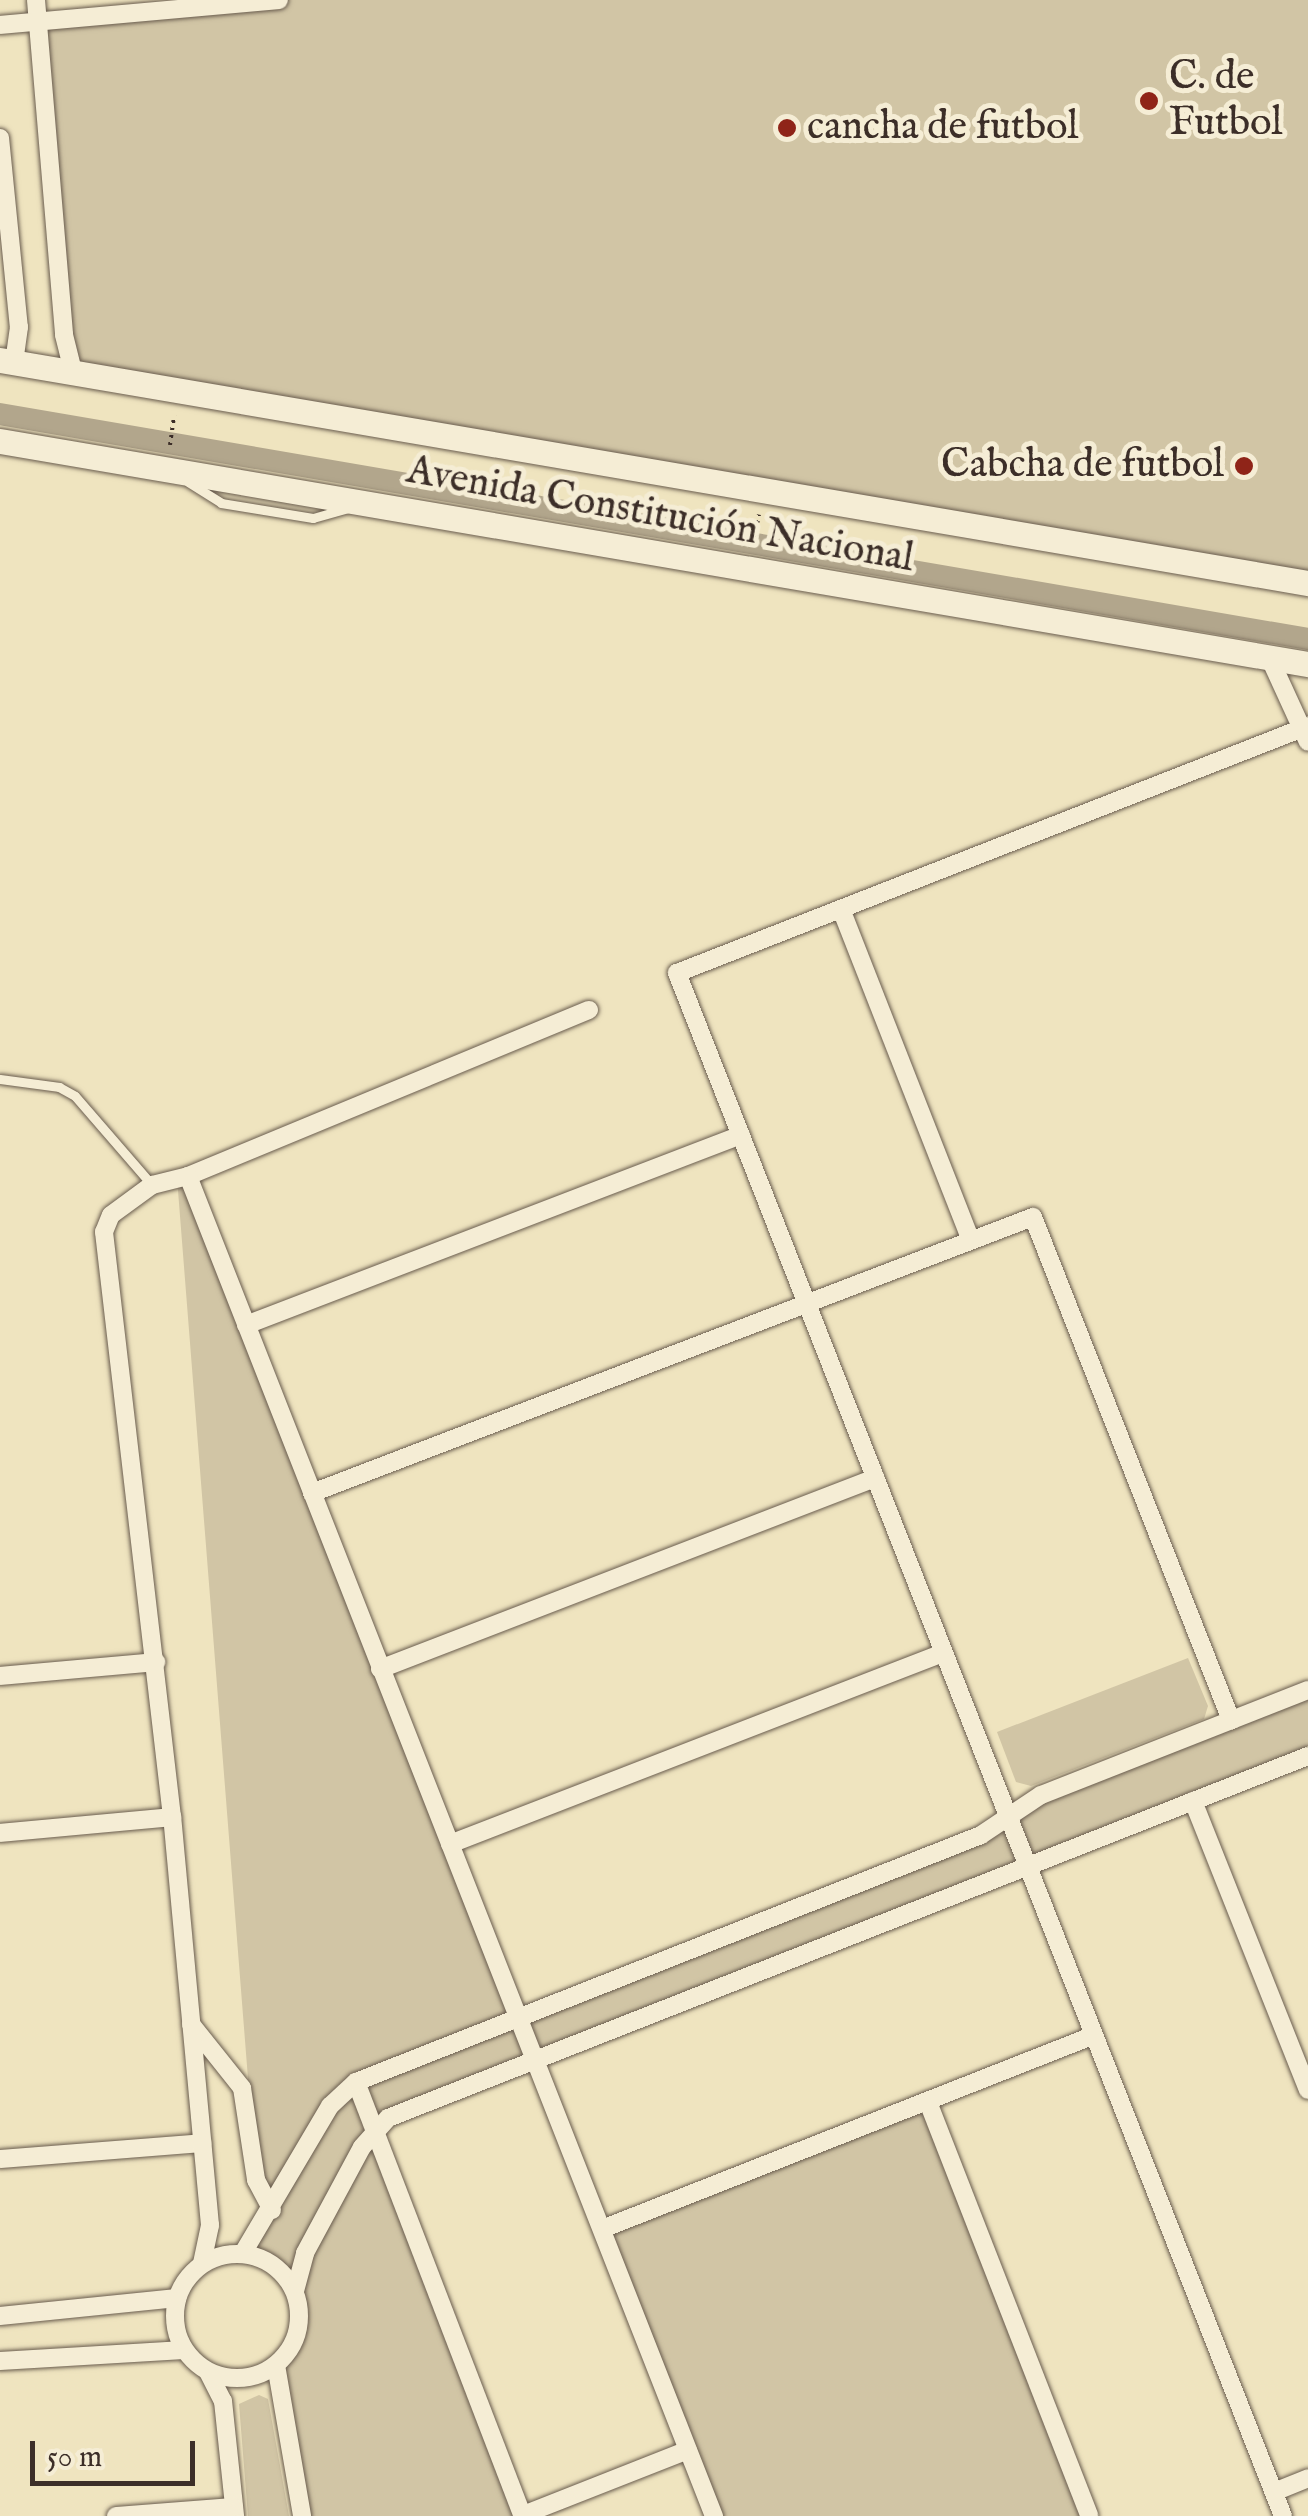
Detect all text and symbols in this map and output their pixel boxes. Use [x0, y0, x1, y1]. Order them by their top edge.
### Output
place label: C. de Futbol [1169, 54, 1282, 148]
marker: C. de Futbol [1138, 90, 1160, 112]
place label: cancha de futbol [807, 104, 1078, 152]
marker: cancha de futbol [776, 117, 798, 139]
place label: Cabcha de futbol [941, 442, 1224, 490]
street label: Avenida Constitución Nacional [403, 448, 917, 584]
marker: Cabcha de futbol [1233, 455, 1255, 477]
scale bar [35, 2421, 200, 2483]
text: 50 m [47, 2439, 102, 2477]

